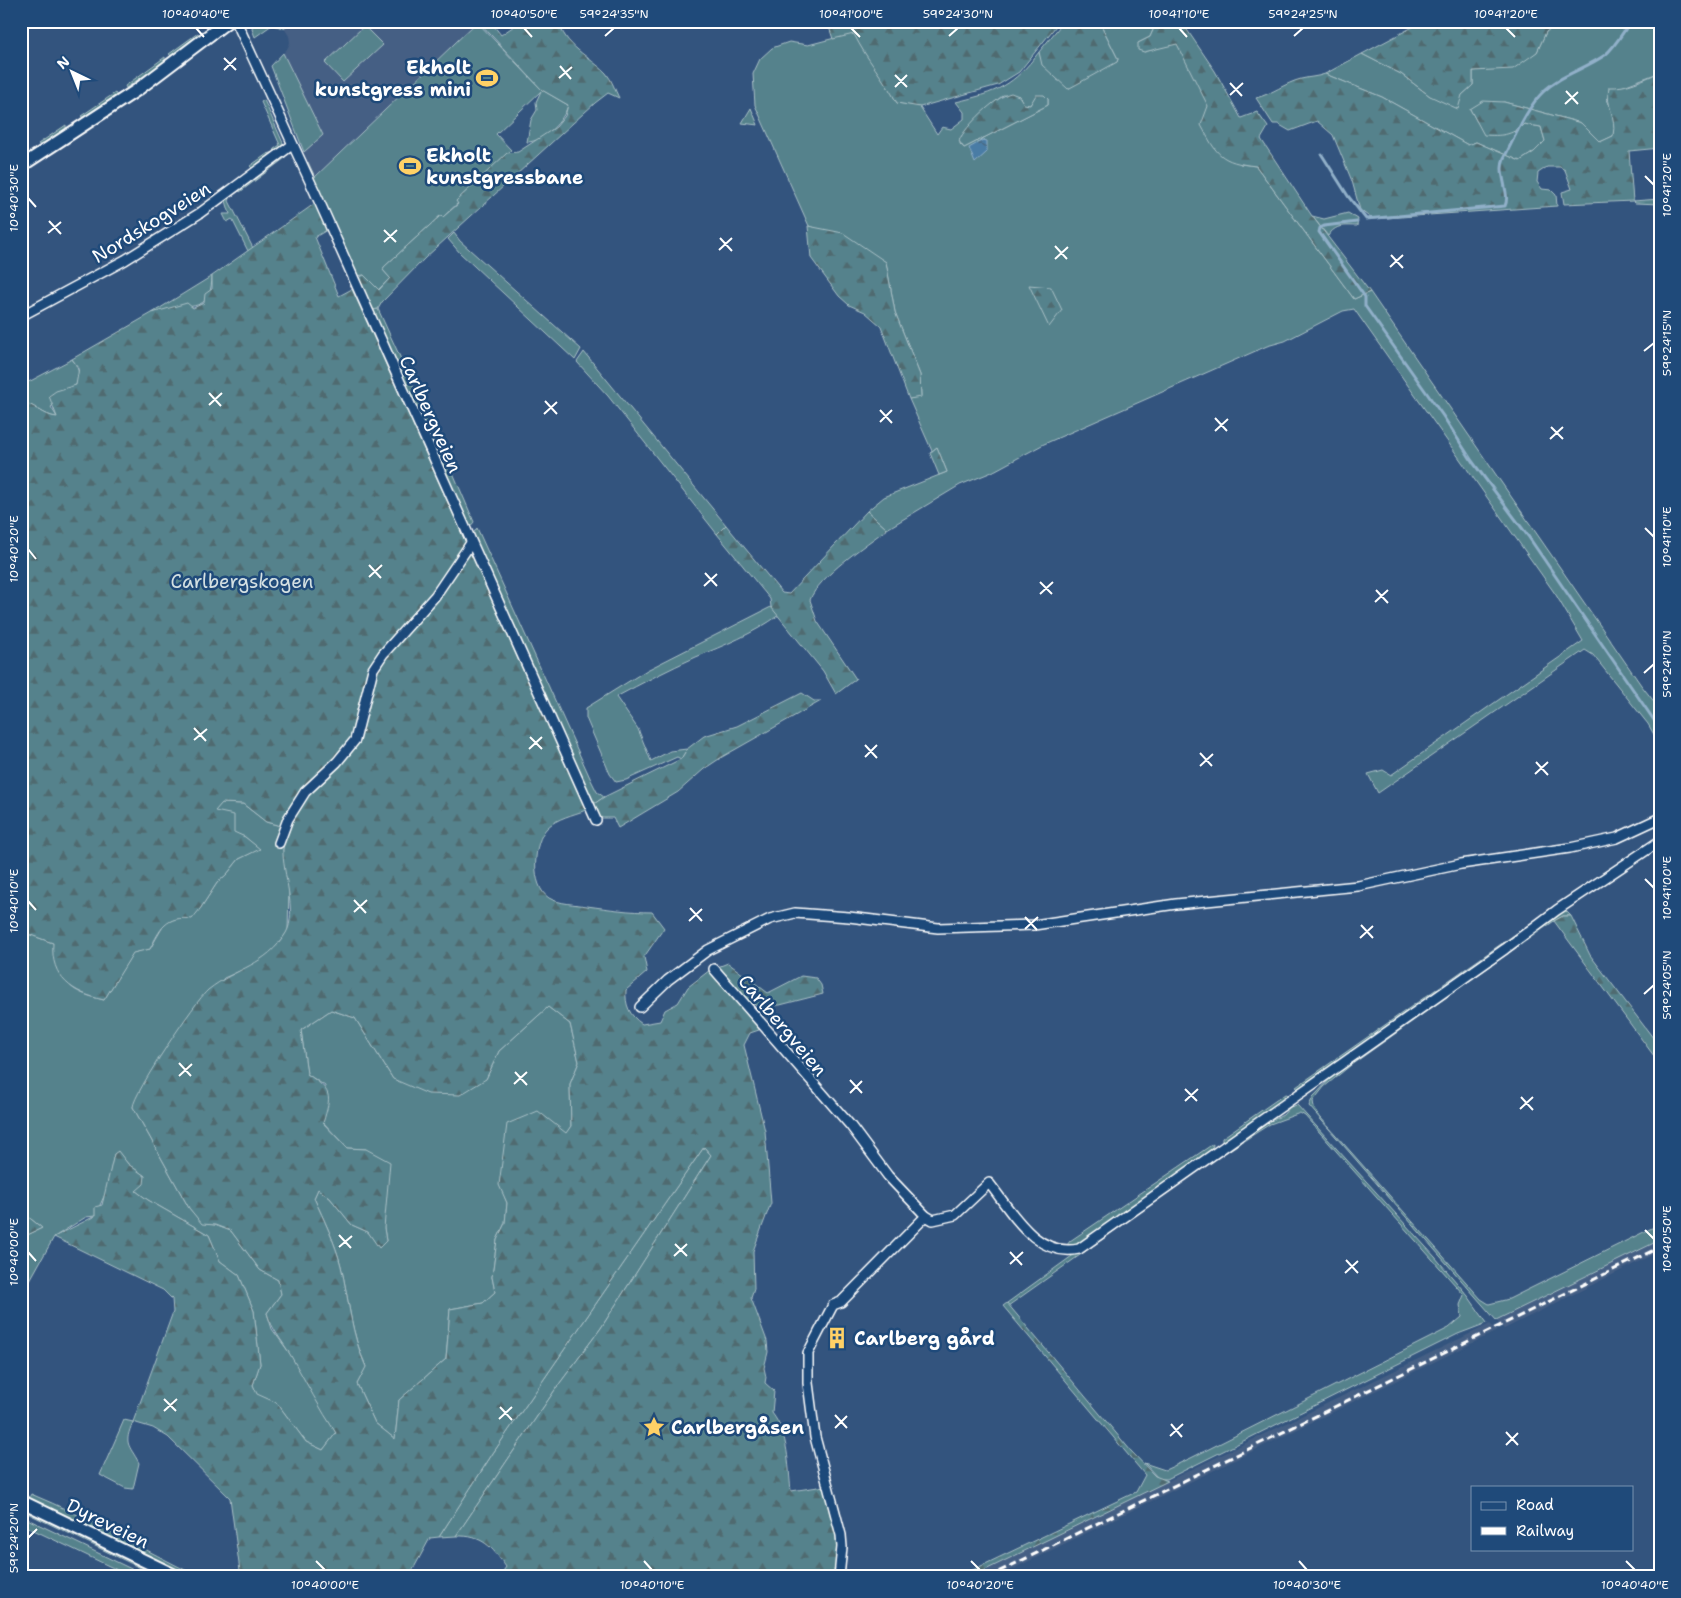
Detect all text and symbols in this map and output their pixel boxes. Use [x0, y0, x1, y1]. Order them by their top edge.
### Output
text: 10°40'40"E [162, 6, 230, 22]
text: 10°40'50"E [490, 6, 558, 22]
text: 59°24'35"N [579, 6, 649, 22]
text: 10°41'00"E [819, 6, 883, 22]
text: 59°24'30"N [923, 6, 993, 22]
text: 10°41'10"E [1149, 6, 1209, 22]
text: 59°24'25"N [1268, 6, 1338, 22]
text: 10°41'20"E [1474, 6, 1538, 22]
north arrow [48, 48, 98, 98]
text: N [53, 52, 73, 73]
place label: Ekholt kunstgress mini [315, 55, 471, 102]
sports icon: Ekholt kunstgress mini [474, 65, 500, 91]
place label: Ekholt kunstgressbane [426, 143, 583, 190]
sports icon: Ekholt kunstgressbane [397, 153, 423, 179]
text: 10°41'20"E [1659, 153, 1675, 217]
text: 10°40'30"E [6, 164, 22, 232]
street label: Nordskogveien [87, 176, 215, 269]
text: 59°24'15"N [1659, 310, 1675, 376]
street label: Carlbergveien [394, 352, 468, 477]
text: 10°41'10"E [1659, 507, 1675, 567]
text: 10°40'20"E [6, 515, 22, 583]
park label: Carlbergskogen [171, 569, 313, 594]
text: 59°24'10"N [1659, 630, 1675, 698]
text: 10°41'00"E [1659, 856, 1675, 920]
text: 10°40'10"E [6, 869, 22, 933]
text: 59°24'05"N [1659, 950, 1675, 1020]
street label: Carlbergveien [733, 969, 833, 1082]
text: 10°40'50"E [1659, 1205, 1675, 1273]
text: 10°40'00"E [6, 1218, 22, 1286]
building icon: Carlberg gård [824, 1325, 850, 1351]
place label: Carlberg gård [854, 1326, 995, 1351]
place icon: Carlbergåsen [641, 1414, 667, 1440]
place label: Carlbergåsen [671, 1415, 804, 1440]
legend [1471, 1486, 1634, 1550]
street label: Dyreveien [62, 1493, 153, 1554]
text: Road [1516, 1495, 1554, 1515]
text: 59°24'20"N [6, 1503, 22, 1573]
text: Railway [1516, 1521, 1574, 1541]
text: 10°40'00"E [291, 1577, 359, 1593]
text: 10°40'10"E [620, 1577, 684, 1593]
text: 10°40'20"E [946, 1577, 1014, 1593]
text: 10°40'30"E [1273, 1577, 1341, 1593]
text: 10°40'40"E [1601, 1577, 1669, 1593]

